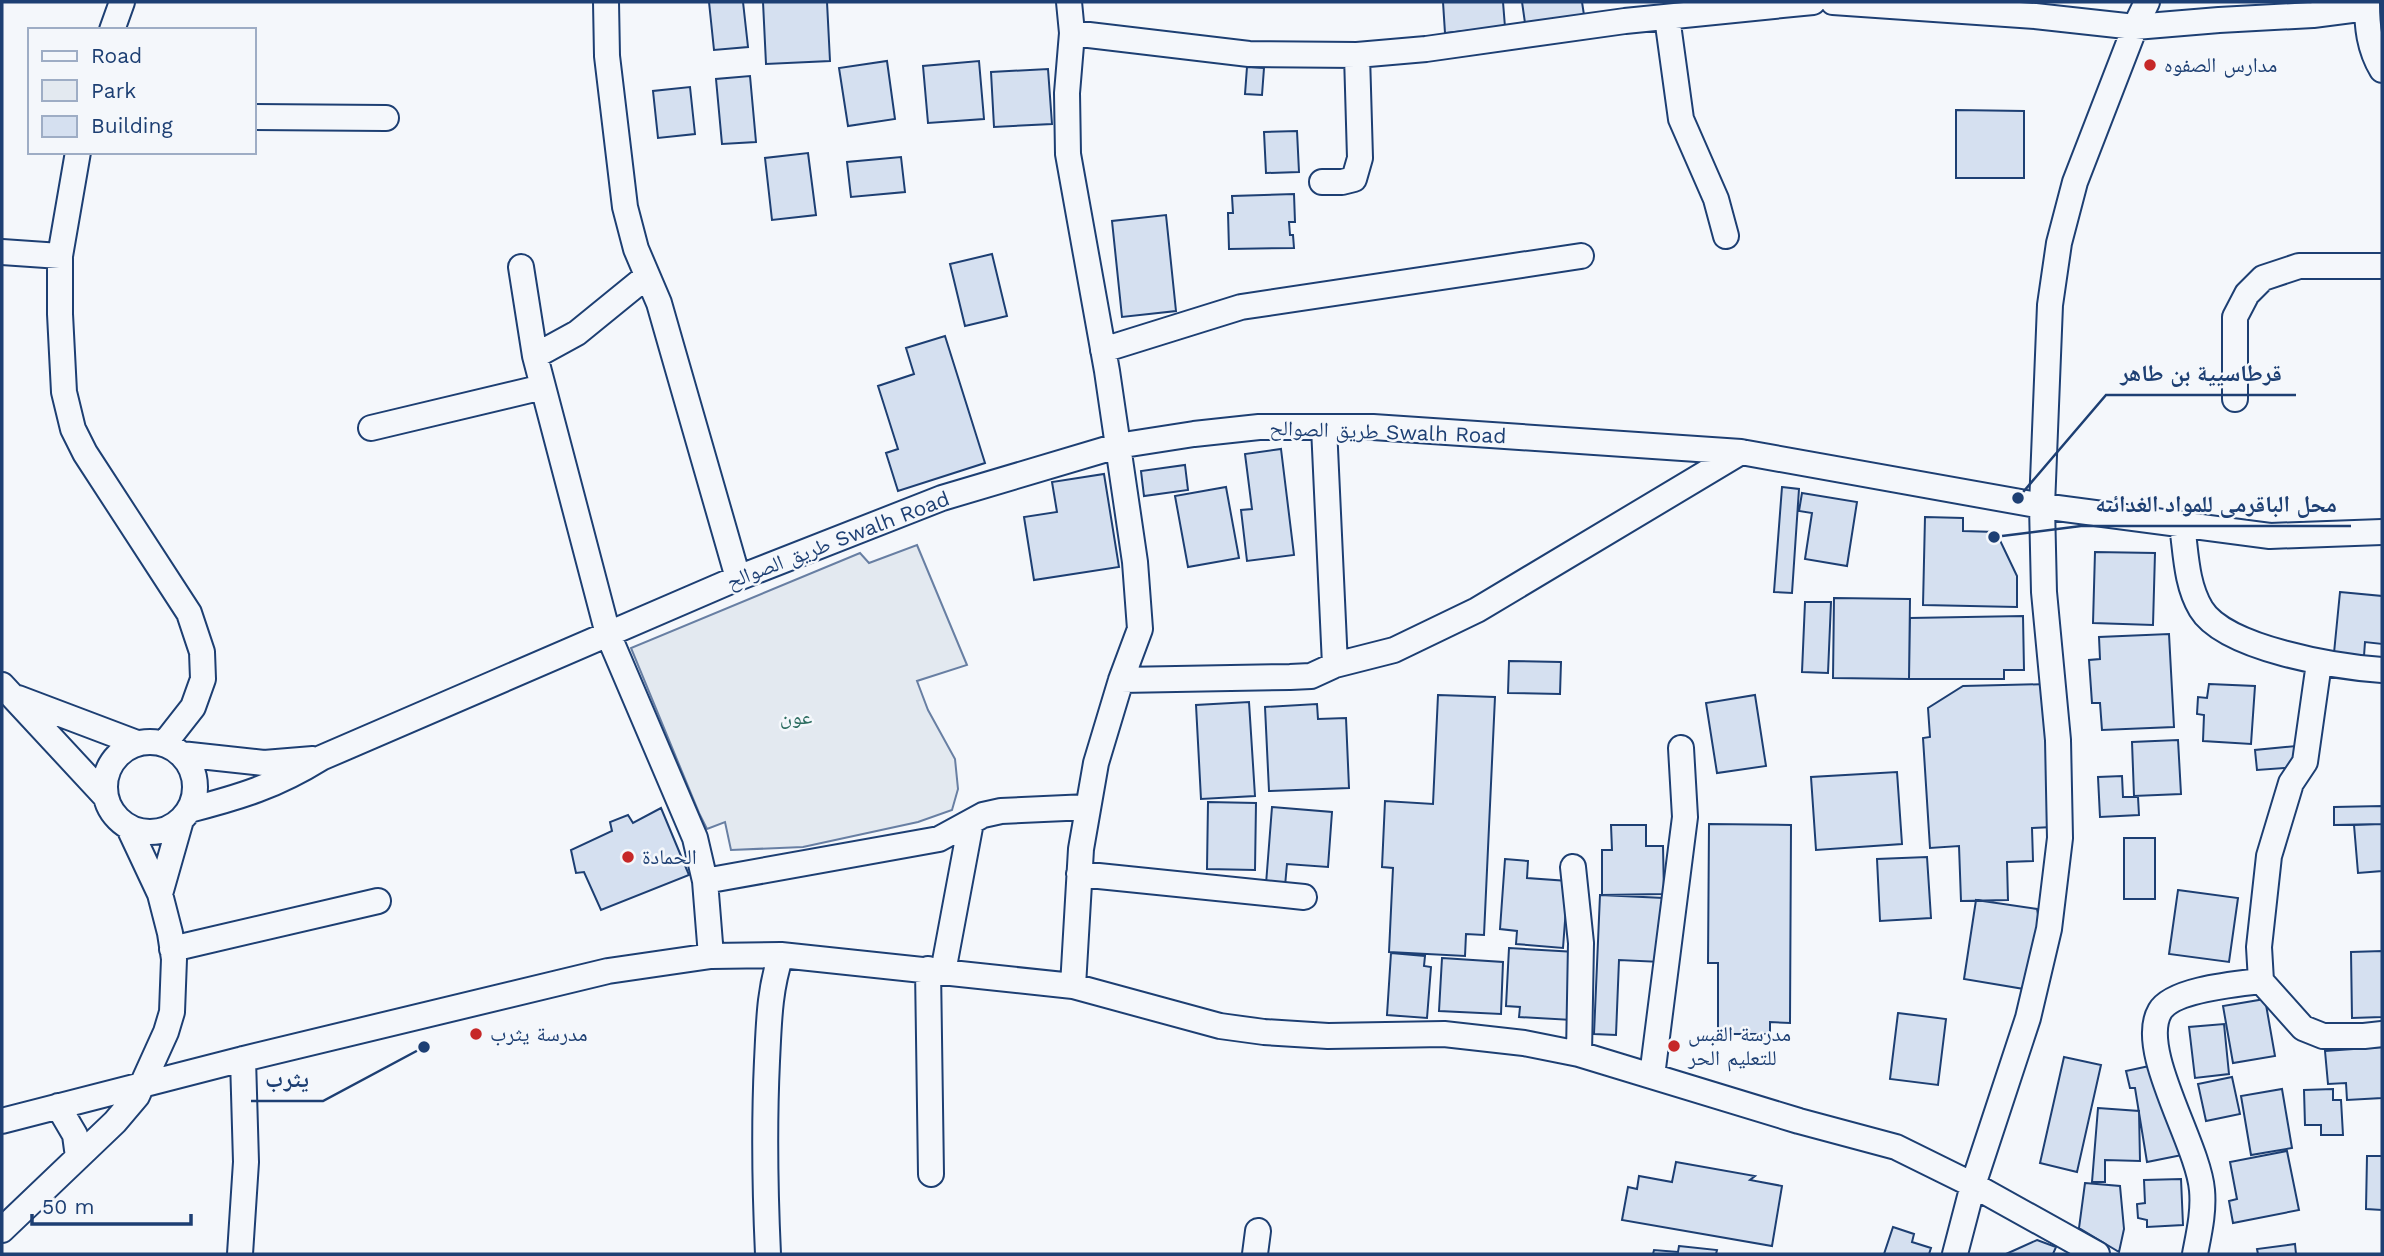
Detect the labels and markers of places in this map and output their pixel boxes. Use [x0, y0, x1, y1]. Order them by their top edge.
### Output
place label: مدارس الصفوه [2164, 52, 2277, 78]
marker: مدارس الصفوه [2142, 57, 2158, 73]
callout: قرطاسيية بن طاهر [2106, 351, 2296, 395]
callout: محل الباقرمى للمواد الغدائىه [2081, 482, 2351, 526]
place label: الحمادة [642, 844, 697, 869]
marker: الحمادة [620, 849, 636, 865]
place label: مدرسة يثرب [490, 1021, 588, 1046]
place label: مدرسة القبس للتعليم الحر [1687, 1021, 1791, 1072]
marker: مدرسة يثرب [468, 1026, 484, 1042]
marker: مدرسة القبس للتعليم الحر [1666, 1038, 1682, 1054]
callout: يثرب [251, 1057, 323, 1101]

